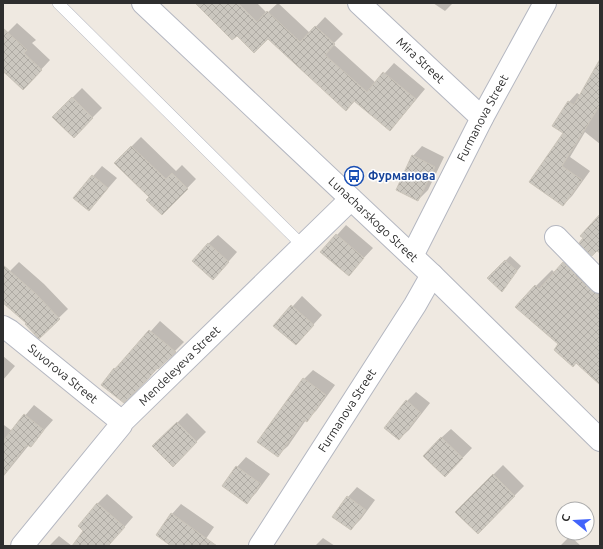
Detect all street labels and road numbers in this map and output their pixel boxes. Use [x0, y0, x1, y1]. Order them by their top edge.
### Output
street label: Mira Street [394, 35, 447, 86]
street label: Furmanova Street [454, 72, 511, 163]
street label: Lunacharskogo Street [326, 174, 421, 264]
street label: Mendeleyeva Street [136, 323, 223, 408]
street label: Suvorova Street [26, 341, 101, 406]
street label: Furmanova Street [315, 366, 378, 454]

